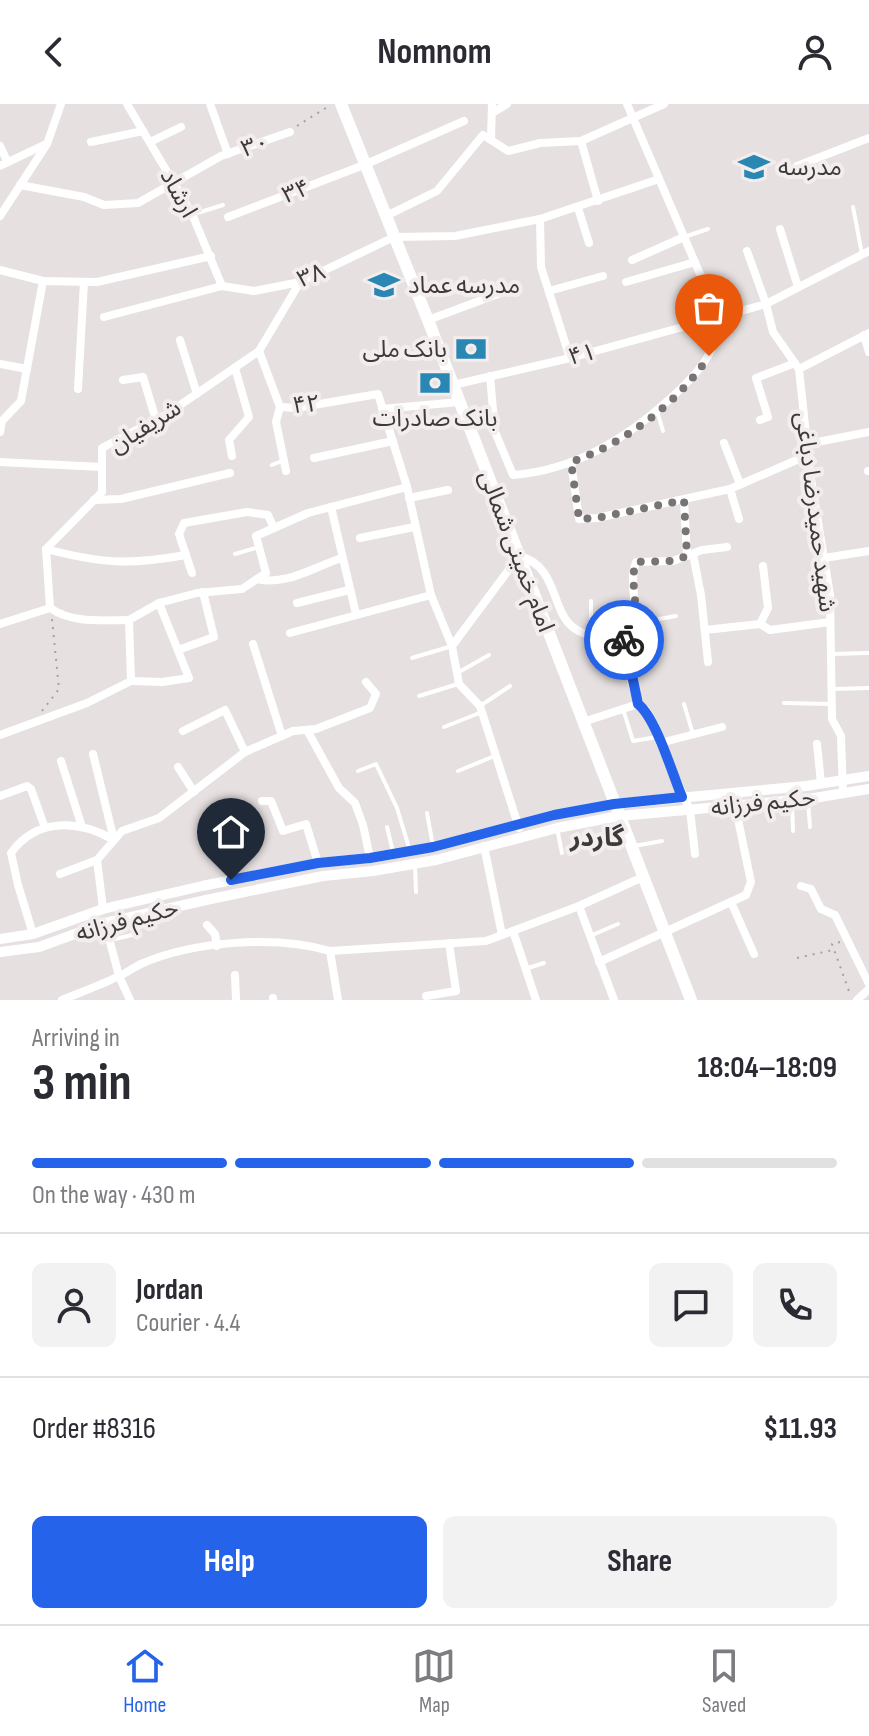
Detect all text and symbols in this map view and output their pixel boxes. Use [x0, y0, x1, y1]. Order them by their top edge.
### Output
icon: back [32, 30, 76, 74]
icon: person [793, 30, 837, 74]
text: Nomnom [377, 31, 492, 74]
street label: ۳۰ [237, 127, 273, 164]
school or university icon: مدرسه [737, 150, 771, 184]
place label: مدرسه [778, 153, 842, 182]
street label: ارشاد [154, 164, 204, 223]
street label: ۳۴ [278, 173, 314, 210]
street label: ۳۸ [293, 257, 330, 294]
school or university icon: مدرسه عماد [367, 268, 401, 302]
place label: مدرسه عماد [408, 271, 520, 300]
pin [675, 274, 743, 356]
icon: bag [687, 286, 731, 330]
bank icon: بانک ملی [454, 332, 488, 366]
place label: بانک ملی [362, 335, 447, 364]
street label: ۴۱ [565, 337, 599, 372]
bank icon: بانک صادرات [418, 366, 452, 400]
street label: ۴۲ [291, 389, 321, 420]
street label: شریفیان [104, 393, 186, 460]
place label: بانک صادرات [373, 404, 497, 433]
street label: شهید حمیدرضا دباغی [789, 410, 842, 614]
street label: امام خمینی شمالی [470, 466, 561, 637]
courier [584, 600, 664, 680]
icon: bike [602, 618, 646, 662]
street label: حکیم فرزانه [709, 783, 817, 824]
pin [197, 798, 265, 880]
icon: home [209, 810, 253, 854]
district label: گاردر [569, 823, 625, 854]
street label: حکیم فرزانه [73, 893, 182, 950]
text: Arriving in [32, 1023, 120, 1054]
text: 18:04–18:09 [698, 1050, 837, 1086]
text: 3 min [32, 1052, 132, 1115]
text: On the way · 430 m [32, 1180, 195, 1211]
button: person [32, 1263, 116, 1347]
button: chat [649, 1263, 733, 1347]
button: phone [753, 1263, 837, 1347]
text: Jordan [136, 1272, 203, 1308]
text: Courier · 4.4 [136, 1308, 240, 1339]
text: Order #8316 [32, 1411, 156, 1447]
text: $11.93 [763, 1411, 837, 1447]
button: Help [32, 1516, 427, 1608]
button: Share [443, 1516, 837, 1608]
tab: Home [123, 1644, 167, 1719]
tab: Map [412, 1644, 456, 1719]
tab: Saved [702, 1644, 746, 1719]

